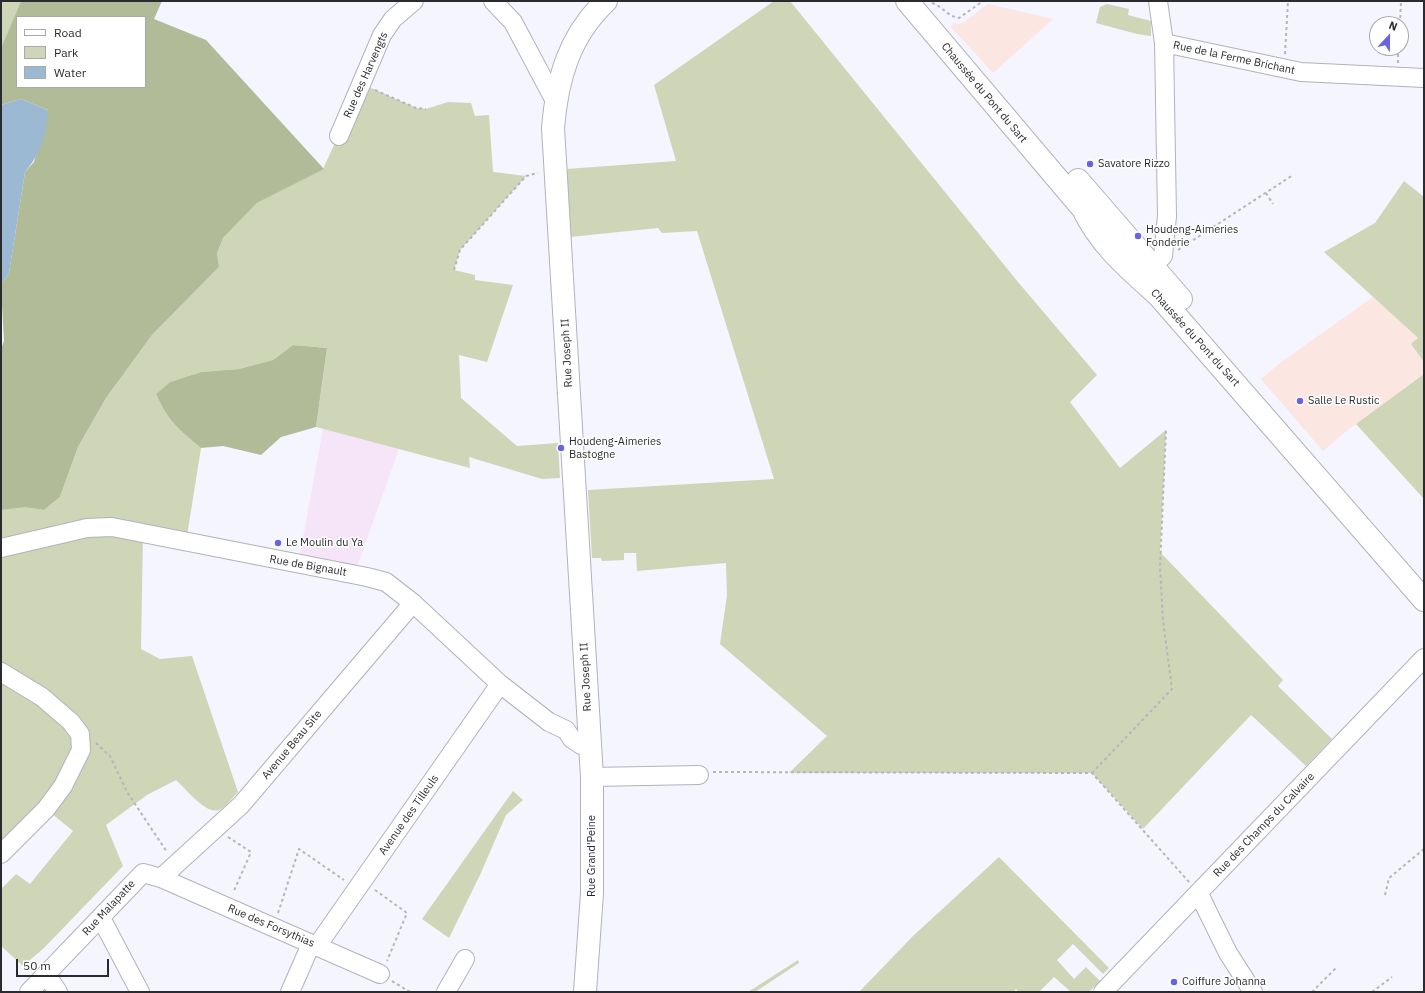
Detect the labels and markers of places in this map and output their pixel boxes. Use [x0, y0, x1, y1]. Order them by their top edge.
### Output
place label: Savatore Rizzo [1098, 157, 1170, 171]
marker: Savatore Rizzo [1085, 159, 1095, 169]
place label: Houdeng-Aimeries Fonderie [1146, 223, 1238, 249]
marker: Houdeng-Aimeries Fonderie [1133, 231, 1143, 241]
place label: Salle Le Rustic [1308, 394, 1380, 408]
marker: Salle Le Rustic [1295, 396, 1305, 406]
place label: Houdeng-Aimeries Bastogne [569, 435, 661, 461]
marker: Houdeng-Aimeries Bastogne [556, 443, 566, 453]
place label: Le Moulin du Ya [286, 536, 363, 550]
marker: Le Moulin du Ya [273, 538, 283, 548]
place label: Coiffure Johanna [1182, 975, 1266, 989]
marker: Coiffure Johanna [1169, 977, 1179, 987]

